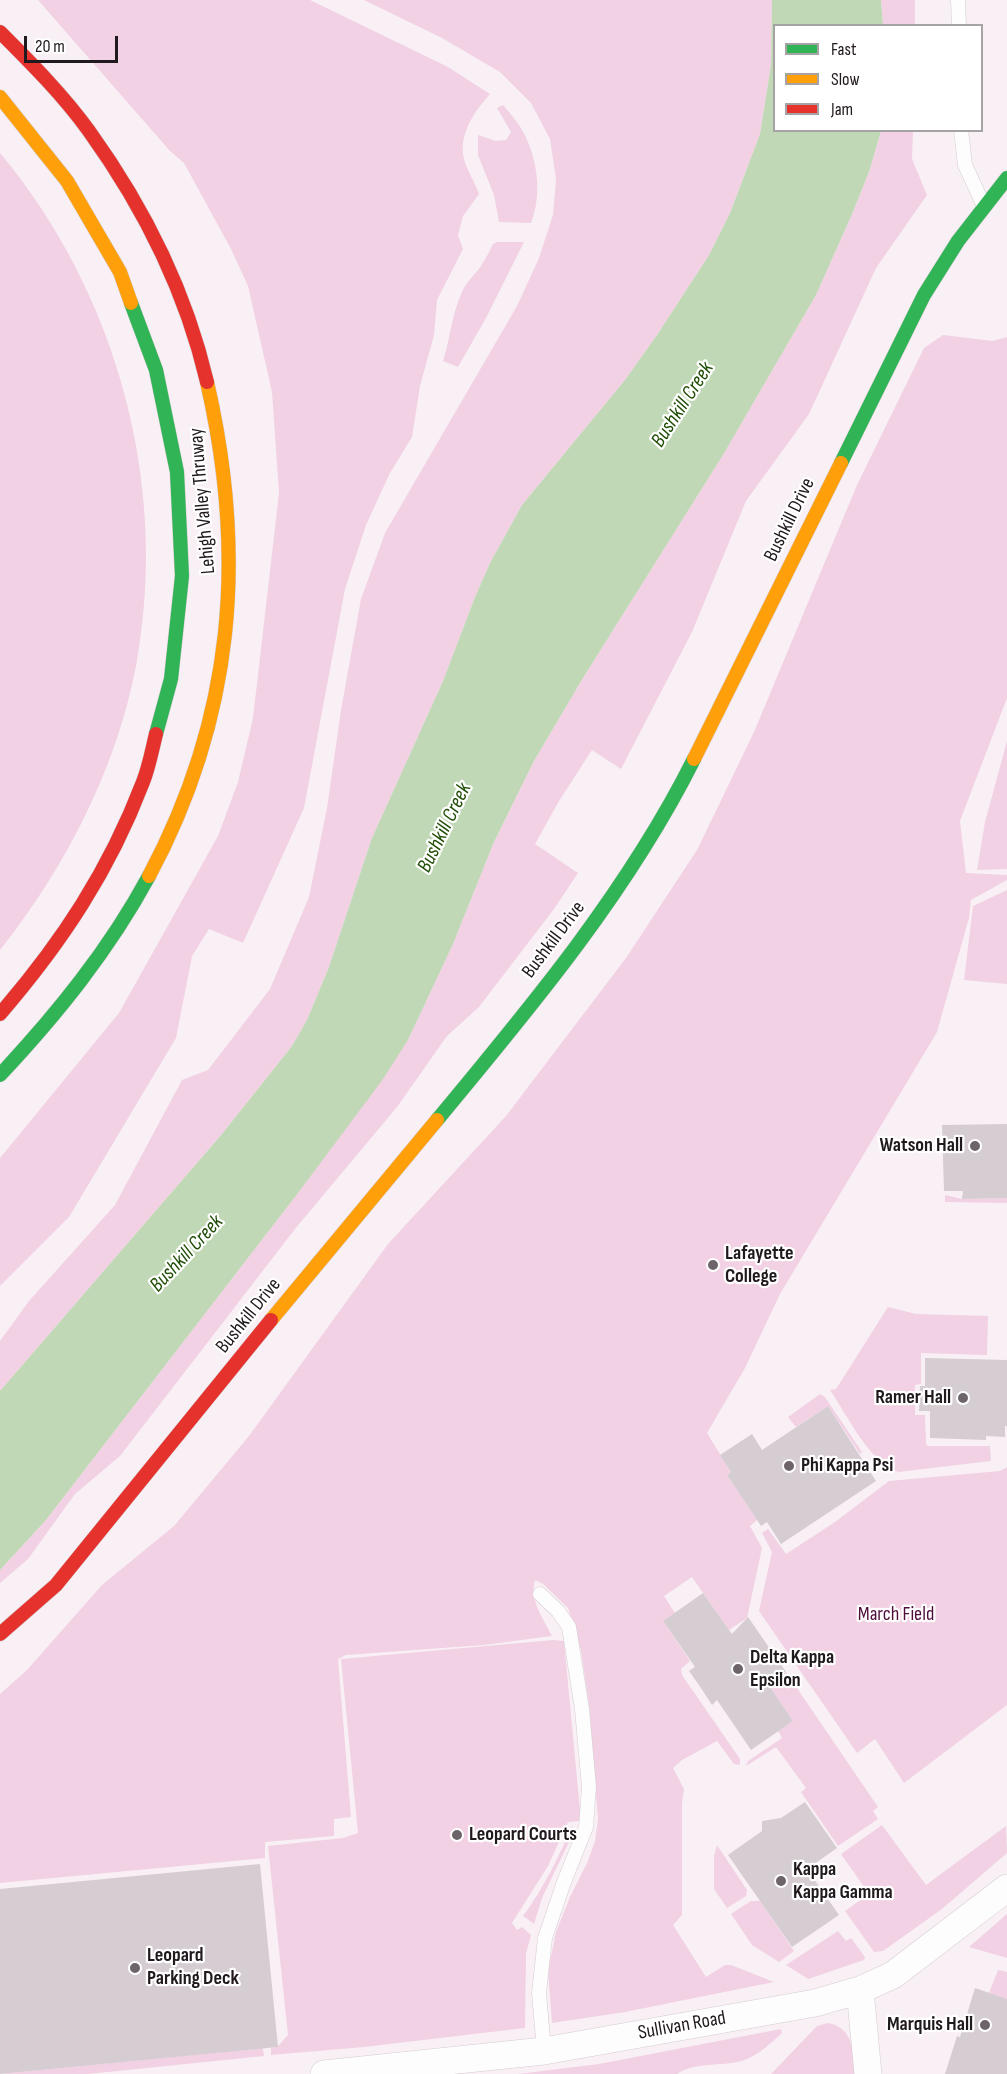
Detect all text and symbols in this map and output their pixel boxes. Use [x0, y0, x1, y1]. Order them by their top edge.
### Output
scale bar [27, 24, 122, 62]
legend [773, 24, 983, 132]
text: 20 m [35, 36, 65, 57]
text: Fast [831, 39, 856, 60]
text: Slow [831, 69, 860, 90]
text: Jam [831, 99, 853, 120]
water label: Bushkill Creek [646, 358, 720, 452]
street label: Lehigh Valley Thruway [185, 427, 221, 575]
street label: Bushkill Drive [760, 474, 820, 566]
water label: Bushkill Creek [413, 779, 477, 877]
street label: Bushkill Drive [517, 897, 591, 983]
place label: Watson Hall [879, 1134, 963, 1158]
marker: Watson Hall [968, 1139, 982, 1153]
water label: Bushkill Creek [145, 1210, 229, 1298]
place label: Lafayette College [725, 1242, 794, 1289]
marker: Lafayette College [706, 1258, 720, 1272]
street label: Bushkill Drive [211, 1274, 287, 1358]
place label: Ramer Hall [875, 1386, 951, 1410]
marker: Ramer Hall [956, 1391, 970, 1405]
place label: Phi Kappa Psi [801, 1454, 893, 1478]
marker: Phi Kappa Psi [782, 1459, 796, 1473]
park label: March Field [858, 1603, 934, 1627]
place label: Delta Kappa Epsilon [750, 1646, 834, 1693]
marker: Delta Kappa Epsilon [731, 1662, 745, 1676]
place label: Leopard Courts [469, 1823, 577, 1847]
marker: Leopard Courts [450, 1828, 464, 1842]
place label: Kappa Kappa Gamma [793, 1858, 893, 1905]
marker: Kappa Kappa Gamma [774, 1874, 788, 1888]
place label: Leopard Parking Deck [147, 1944, 239, 1991]
marker: Leopard Parking Deck [128, 1961, 142, 1975]
street label: Sullivan Road [636, 2006, 728, 2046]
place label: Marquis Hall [887, 2013, 973, 2037]
marker: Marquis Hall [978, 2018, 992, 2032]

